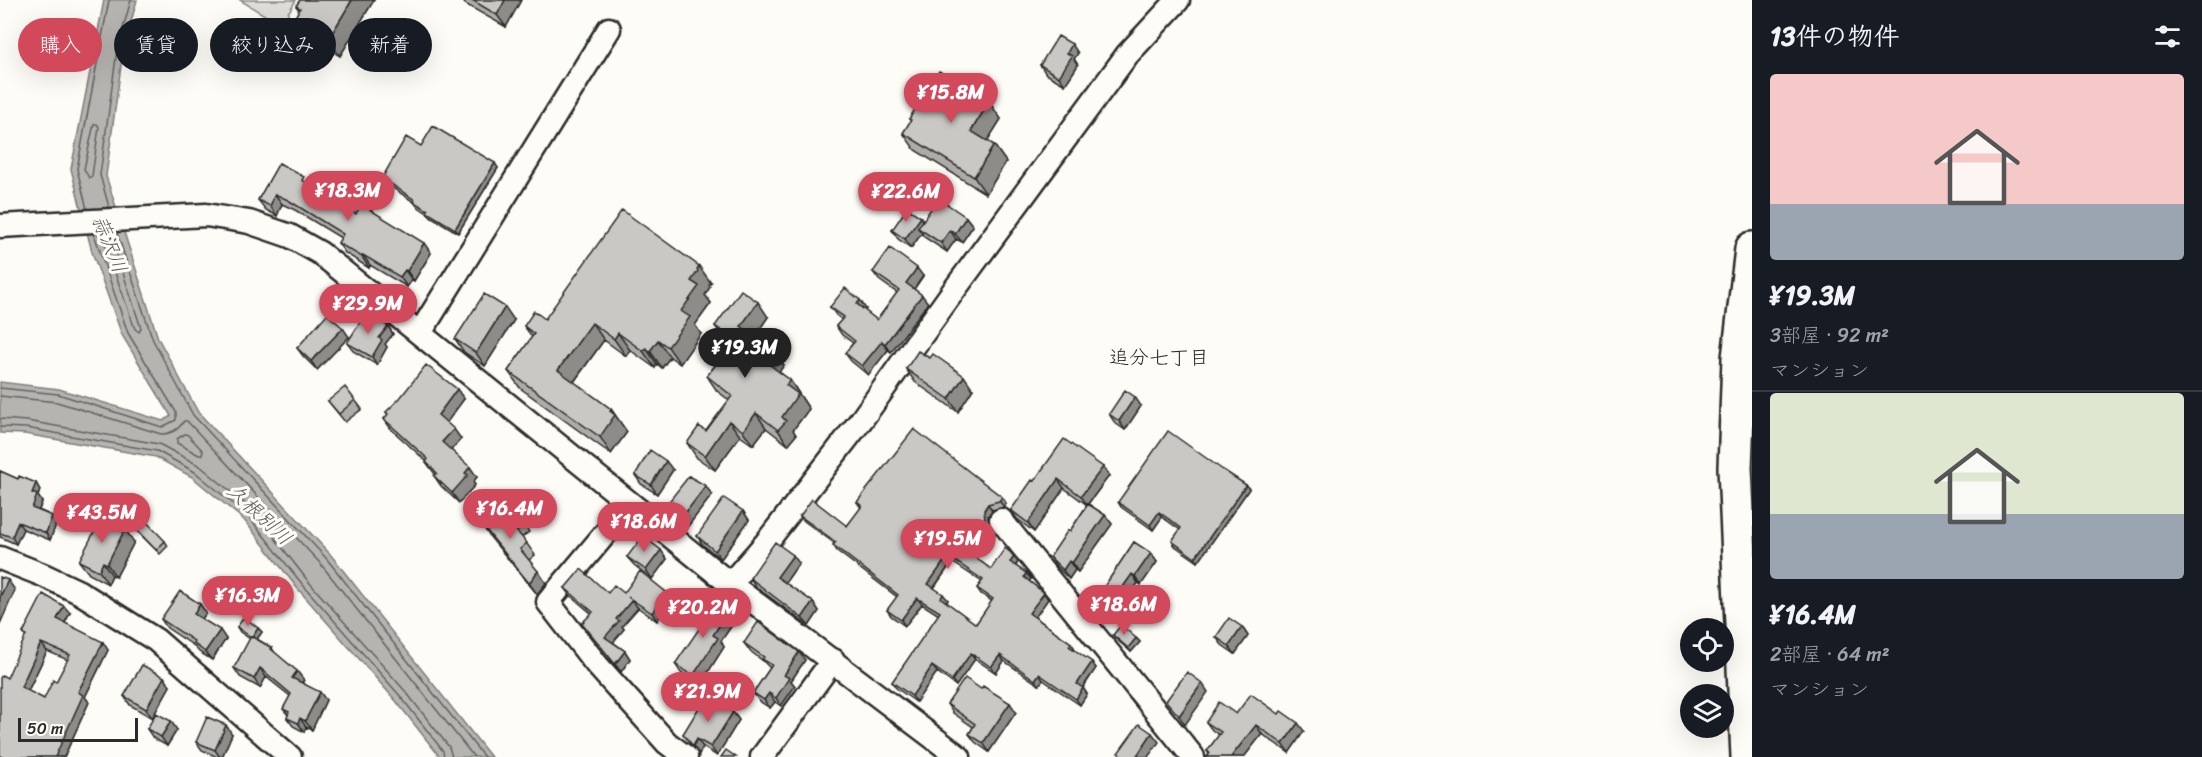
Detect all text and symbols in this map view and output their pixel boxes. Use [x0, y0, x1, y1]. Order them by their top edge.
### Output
text: 13件の物件 [1770, 13, 1899, 59]
chip: 購入 [18, 18, 102, 72]
chip: 賃貸 [114, 18, 198, 72]
chip: 絞り込み [210, 18, 336, 72]
chip: 新着 [348, 18, 432, 72]
icon: filters [2151, 20, 2184, 53]
pin: ¥15.8M [902, 73, 1000, 124]
text: ¥15.8M [918, 75, 984, 110]
icon: home [1923, 113, 2031, 221]
pin: ¥18.3M [299, 171, 397, 222]
pin: ¥22.6M [857, 172, 955, 223]
text: ¥18.3M [315, 173, 381, 208]
text: ¥22.6M [872, 174, 940, 209]
water label: 蒜沢川 [82, 210, 137, 279]
text: ¥19.3M [1770, 272, 1855, 318]
pin: ¥29.9M [319, 284, 417, 335]
text: ¥29.9M [333, 286, 403, 321]
text: 3部屋 · 92 m² [1770, 318, 1889, 353]
pin: ¥19.3M [696, 328, 794, 379]
text: ¥19.3M [712, 330, 778, 365]
district label: 追分七丁目 [1109, 340, 1209, 375]
text: マンション [1770, 353, 1869, 388]
icon: home [1923, 432, 2031, 540]
water label: 久根別川 [218, 474, 301, 554]
pin: ¥16.4M [461, 489, 559, 540]
text: ¥16.4M [477, 491, 543, 526]
pin: ¥43.5M [53, 493, 151, 544]
text: ¥43.5M [67, 495, 137, 530]
pin: ¥18.6M [595, 502, 693, 553]
text: ¥18.6M [611, 504, 677, 539]
pin: ¥19.5M [899, 519, 997, 570]
text: ¥19.5M [915, 521, 981, 556]
pin: ¥16.3M [199, 576, 297, 627]
text: ¥16.3M [216, 578, 280, 613]
pin: ¥18.6M [1075, 585, 1173, 636]
text: ¥18.6M [1091, 587, 1157, 622]
pin: ¥20.2M [654, 588, 752, 639]
text: ¥20.2M [668, 590, 738, 625]
text: ¥16.4M [1770, 591, 1856, 637]
map controls [1680, 618, 1734, 738]
button: locate [1680, 618, 1734, 672]
text: 2部屋 · 64 m² [1770, 637, 1890, 672]
pin: ¥21.9M [659, 672, 757, 723]
text: マンション [1770, 672, 1869, 707]
text: ¥21.9M [675, 674, 741, 709]
button: layers [1680, 684, 1734, 738]
text: 50 m [27, 714, 63, 743]
scale bar [18, 715, 138, 742]

